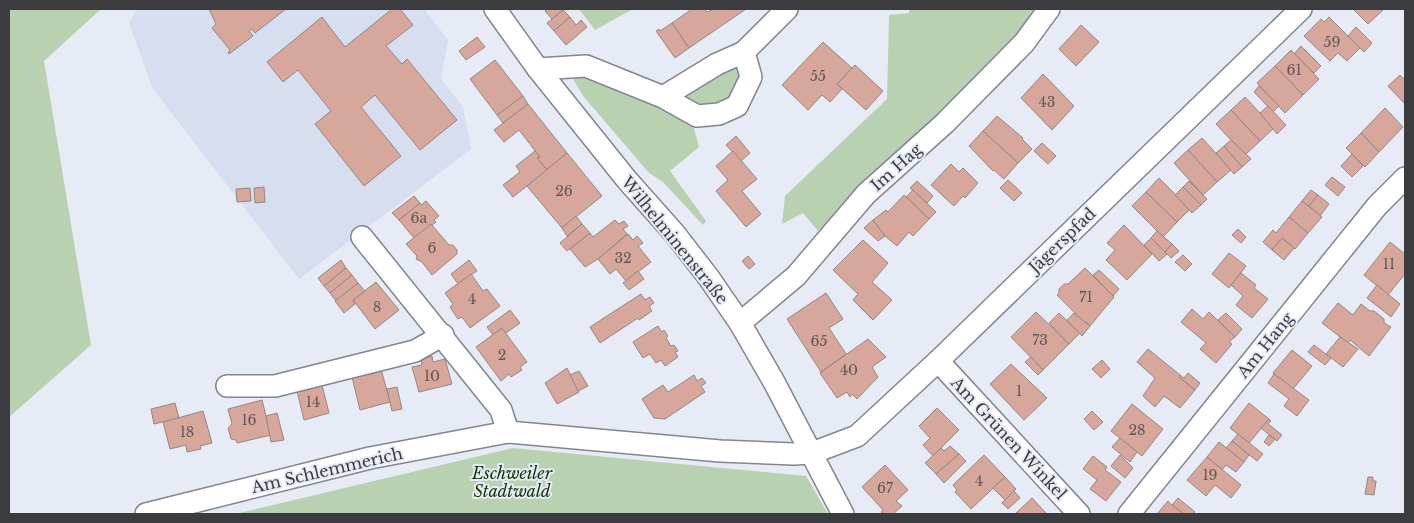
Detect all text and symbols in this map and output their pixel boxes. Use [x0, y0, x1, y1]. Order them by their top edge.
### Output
house number: 59 [1324, 33, 1340, 51]
house number: 61 [1286, 61, 1302, 79]
house number: 55 [810, 67, 826, 85]
house number: 43 [1039, 93, 1055, 111]
street label: Im Hag [866, 139, 926, 195]
street label: Wilhelminenstraße [617, 171, 733, 308]
house number: 26 [555, 182, 573, 200]
street label: Jägerspfad [1023, 203, 1100, 278]
house number: 6a [411, 209, 428, 227]
house number: 6 [427, 239, 437, 257]
house number: 32 [614, 249, 632, 267]
house number: 11 [1383, 255, 1395, 273]
house number: 71 [1079, 288, 1093, 306]
house number: 4 [468, 290, 476, 308]
house number: 8 [373, 298, 381, 316]
street label: Am Hang [1232, 308, 1298, 383]
house number: 73 [1032, 331, 1048, 349]
house number: 65 [811, 332, 828, 350]
house number: 2 [498, 346, 506, 364]
house number: 40 [840, 361, 858, 379]
house number: 10 [424, 367, 440, 385]
street label: Am Grünen Winkel [946, 372, 1071, 503]
house number: 1 [1016, 382, 1022, 400]
house number: 14 [306, 393, 320, 411]
house number: 16 [241, 411, 257, 429]
house number: 28 [1128, 421, 1146, 439]
house number: 18 [180, 423, 194, 441]
street label: Am Schlemmerich [248, 443, 405, 497]
park label: Eschweiler Stadtwald [471, 463, 553, 501]
house number: 19 [1202, 466, 1218, 484]
house number: 4 [975, 472, 983, 490]
house number: 67 [877, 479, 894, 497]

